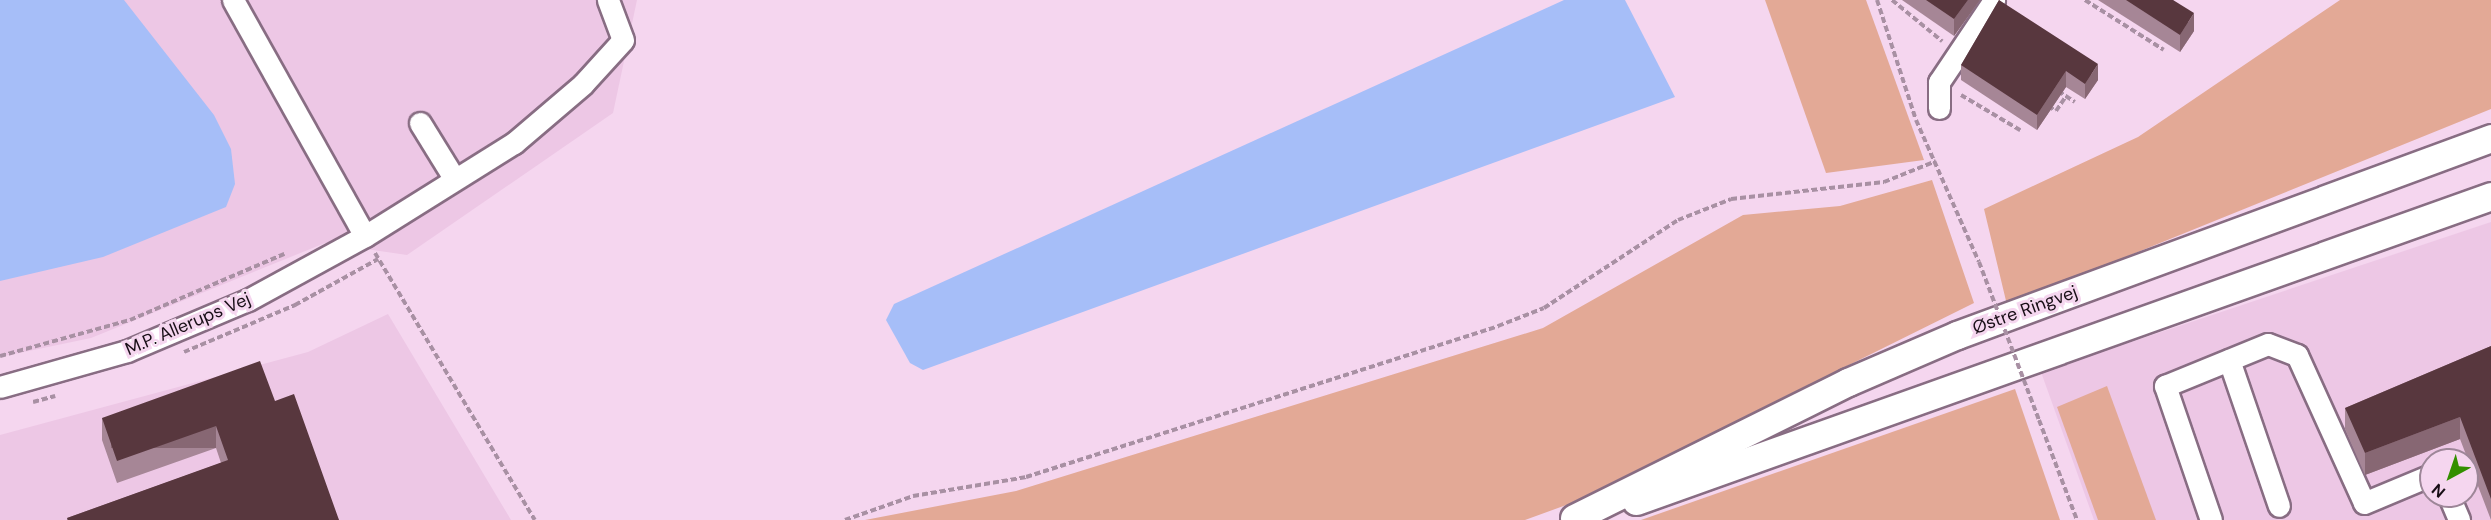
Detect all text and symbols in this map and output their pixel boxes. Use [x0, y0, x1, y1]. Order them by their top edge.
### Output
street label: Østre Ringvej [1970, 281, 2080, 339]
street label: M.P. Allerups Vej [122, 288, 254, 360]
north arrow [2419, 448, 2479, 508]
text: N [2427, 479, 2450, 502]

